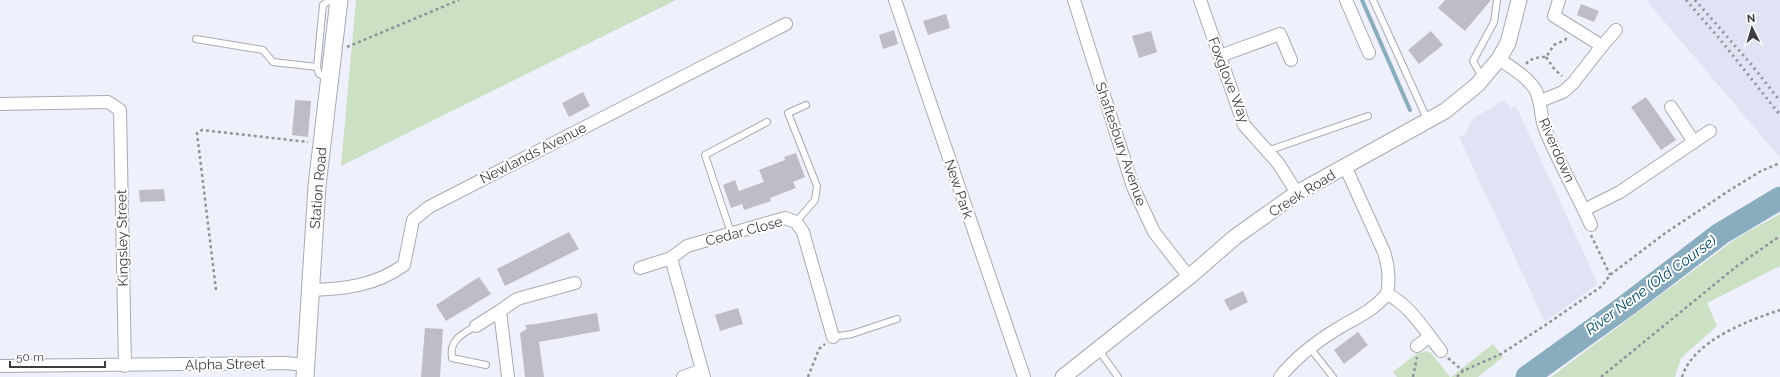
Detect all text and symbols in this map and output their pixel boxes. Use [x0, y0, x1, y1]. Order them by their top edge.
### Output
north arrow [1732, 8, 1772, 48]
text: N [1746, 12, 1756, 25]
street label: Foxglove Way [1205, 35, 1253, 125]
street label: Shaftesbury Avenue [1092, 80, 1150, 208]
street label: Riverdown [1536, 115, 1578, 185]
street label: Newlands Avenue [477, 119, 589, 187]
street label: Station Road [306, 146, 330, 230]
street label: New Park [941, 157, 977, 221]
street label: Creek Road [1266, 166, 1338, 220]
street label: Kingsley Street [113, 189, 131, 287]
street label: Cedar Close [704, 213, 784, 249]
water label: River Nene (Old Course) [1582, 231, 1720, 339]
scale bar [10, 343, 105, 369]
text: 50 m [16, 350, 44, 364]
street label: Alpha Street [185, 355, 265, 373]

